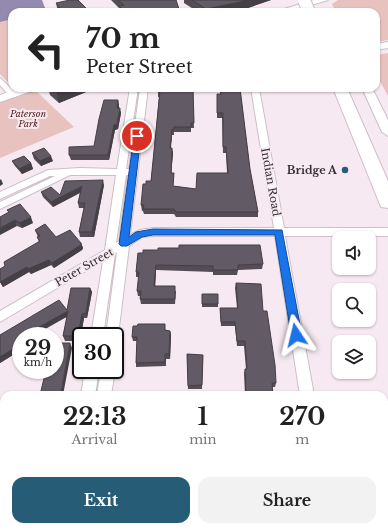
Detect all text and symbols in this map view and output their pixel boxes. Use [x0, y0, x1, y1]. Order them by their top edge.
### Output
text: 70 m [86, 21, 160, 56]
icon: left [20, 24, 72, 76]
text: Peter Street [86, 56, 193, 78]
park label: Paterson Park [9, 108, 46, 129]
pin [120, 119, 154, 153]
icon: arrive [126, 125, 148, 147]
street label: Indian Road [258, 147, 284, 218]
place label: Bridge A [287, 163, 338, 177]
marker: Bridge A [340, 165, 350, 175]
map controls [332, 231, 376, 379]
button: sound [332, 231, 376, 275]
street label: Peter Street [52, 244, 116, 289]
button: search [332, 283, 376, 327]
position arrow [275, 314, 317, 356]
speed limit sign: 30 [72, 327, 124, 379]
button: layers [332, 335, 376, 379]
text: 29 [25, 336, 51, 360]
text: km/h [24, 356, 52, 369]
text: 22:13 [63, 402, 127, 431]
text: 1 [198, 402, 208, 431]
text: 270 [279, 402, 325, 431]
text: Arrival [72, 431, 118, 448]
text: min [189, 431, 217, 448]
text: m [295, 431, 309, 448]
button: Exit [12, 477, 190, 523]
button: Share [198, 477, 376, 523]

